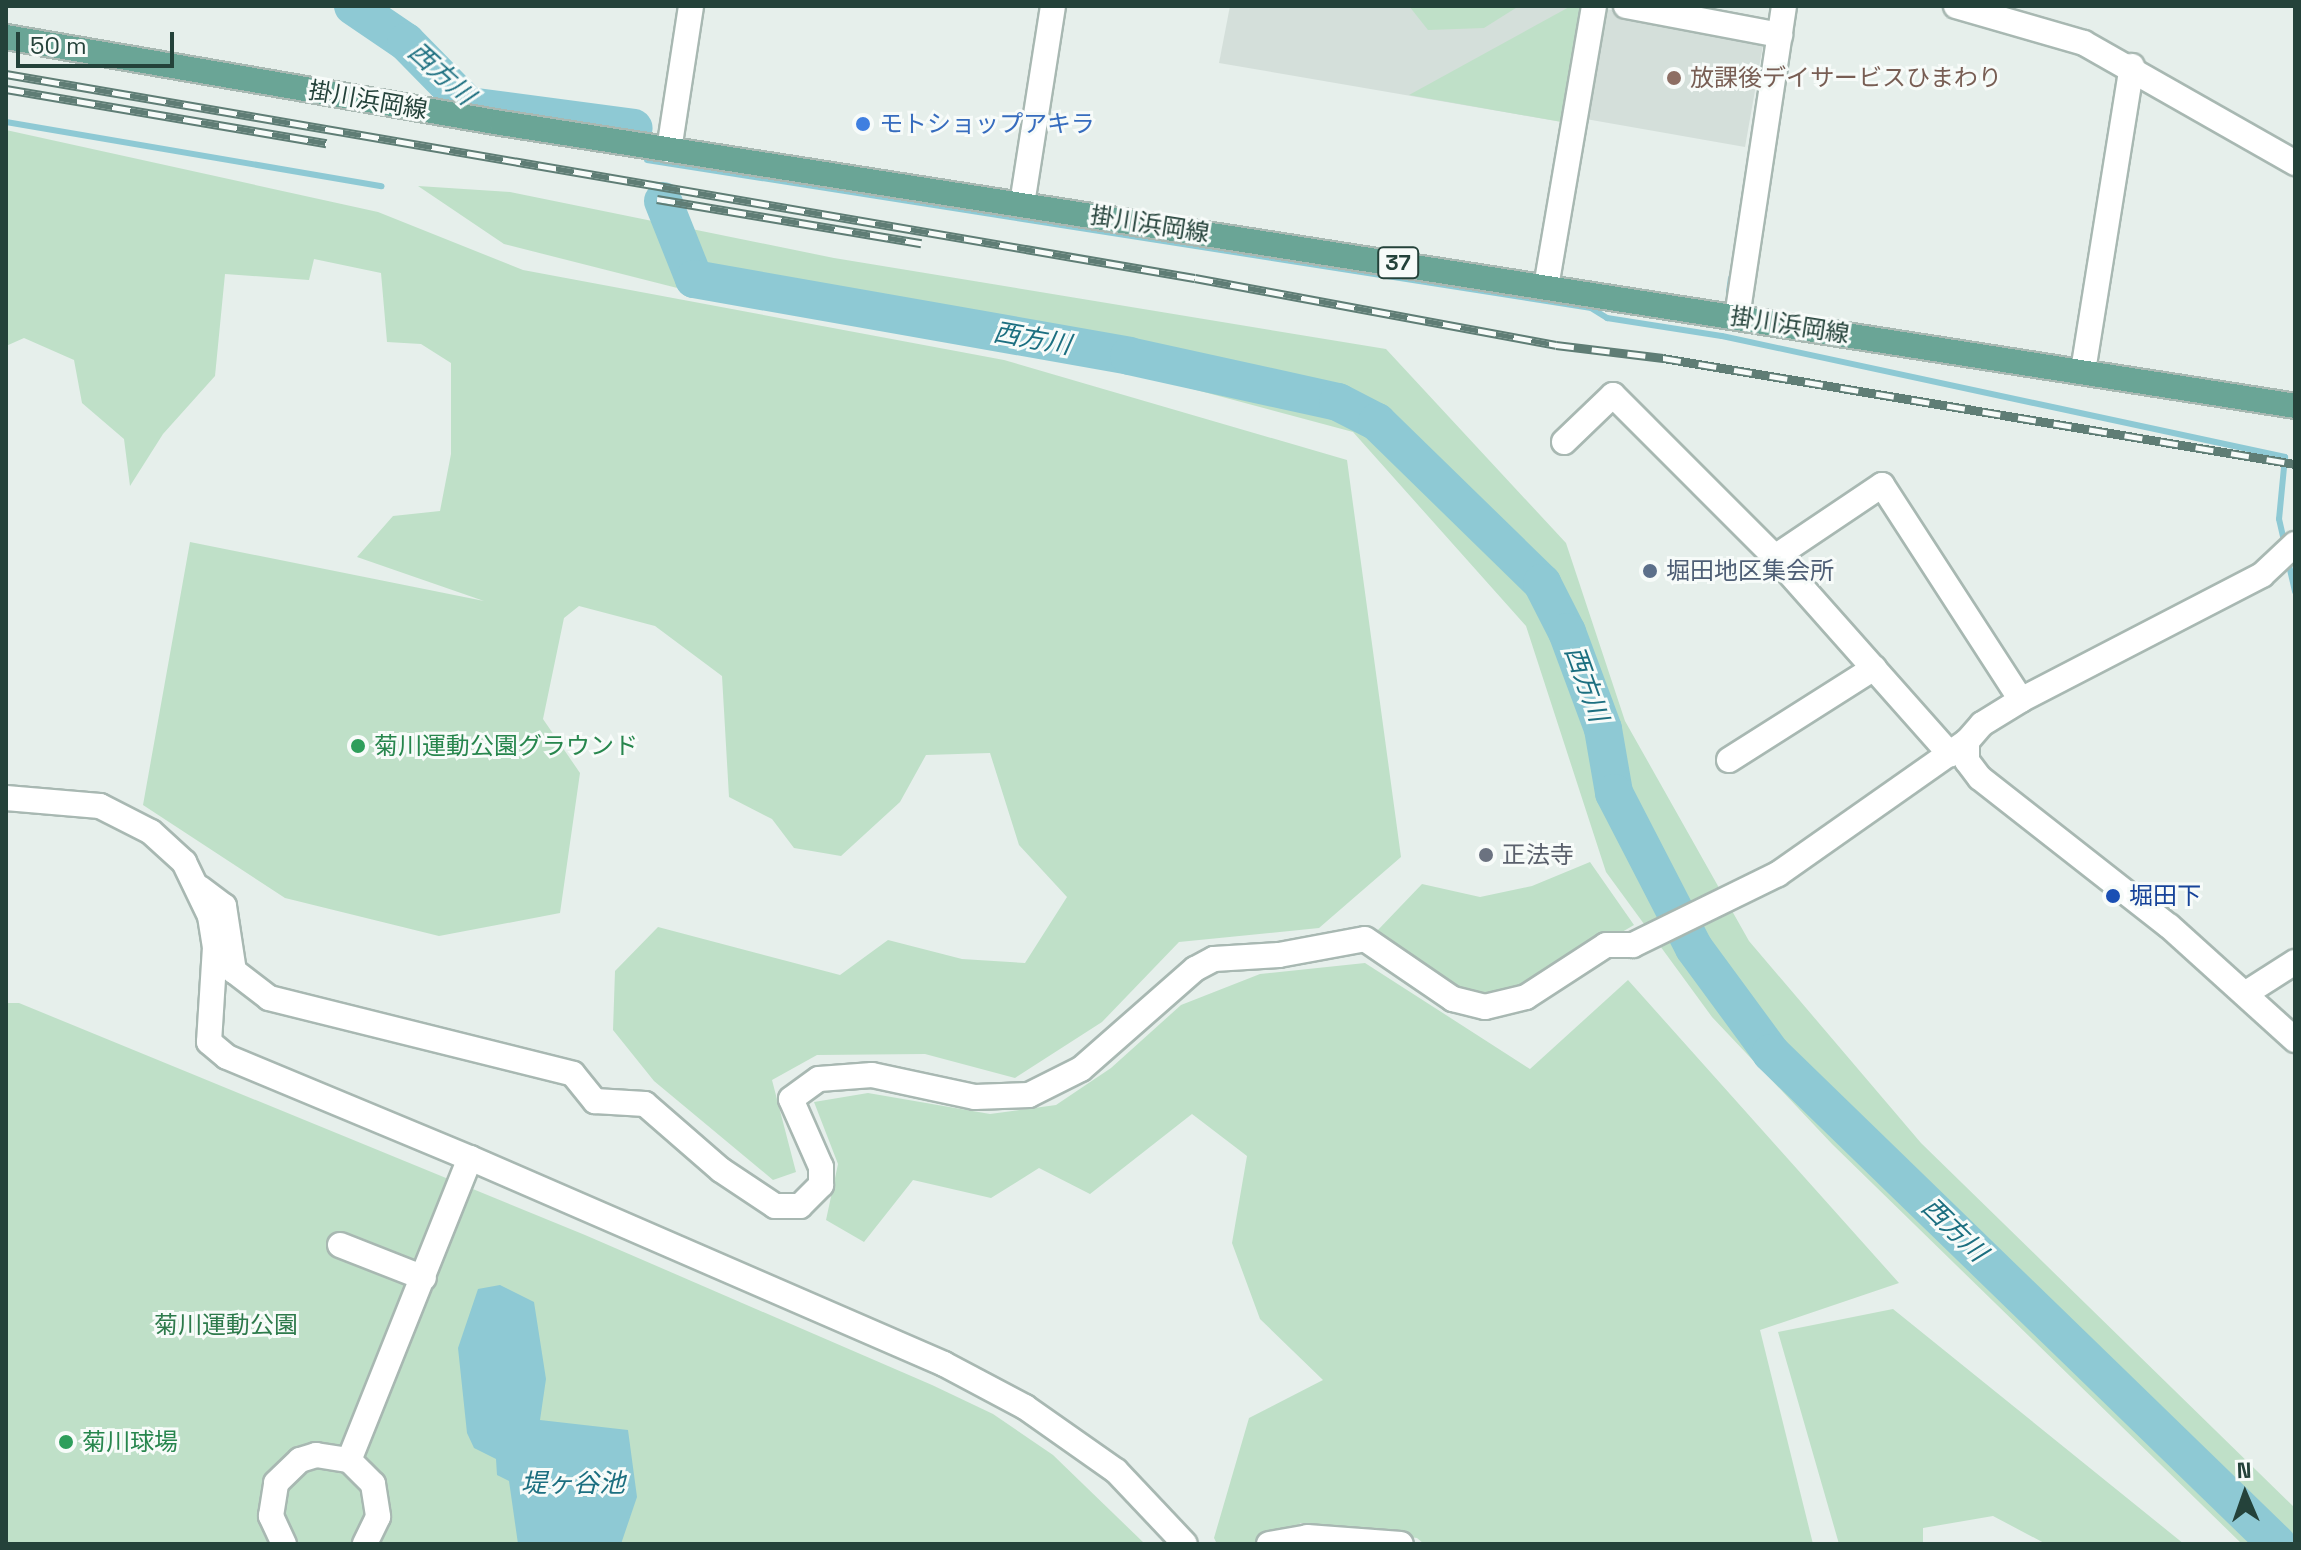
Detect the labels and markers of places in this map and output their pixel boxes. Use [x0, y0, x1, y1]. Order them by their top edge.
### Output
place label: 放課後デイサービスひまわり [1690, 64, 2002, 92]
marker: 放課後デイサービスひまわり [1665, 69, 1683, 87]
place label: モトショップアキラ [879, 110, 1095, 138]
marker: モトショップアキラ [854, 115, 872, 133]
place label: 堀田地区集会所 [1666, 557, 1834, 585]
marker: 堀田地区集会所 [1641, 562, 1659, 580]
place label: 菊川運動公園グラウンド [374, 732, 638, 760]
marker: 菊川運動公園グラウンド [349, 737, 367, 755]
place label: 正法寺 [1502, 841, 1574, 869]
marker: 正法寺 [1477, 846, 1495, 864]
place label: 堀田下 [2129, 882, 2201, 910]
marker: 堀田下 [2104, 887, 2122, 905]
place label: 菊川球場 [82, 1428, 178, 1456]
marker: 菊川球場 [57, 1433, 75, 1451]

